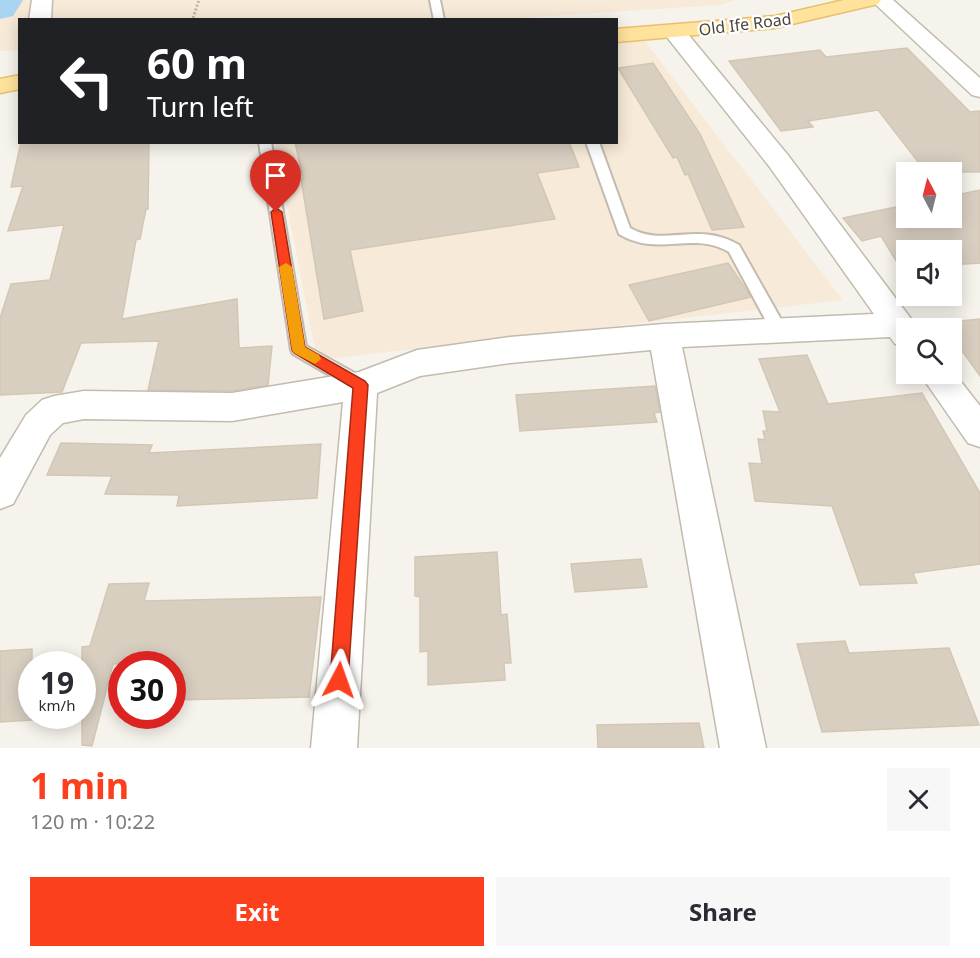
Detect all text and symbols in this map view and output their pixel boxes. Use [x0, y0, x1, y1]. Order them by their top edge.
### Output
street label: Old Ife Road [697, 7, 793, 41]
text: 60 m [147, 34, 247, 91]
icon: left [48, 42, 126, 120]
text: Turn left [147, 88, 253, 125]
pin [250, 150, 301, 212]
icon: arrive [259, 159, 292, 192]
north arrow [896, 162, 962, 228]
map controls [896, 162, 962, 384]
button: sound [896, 240, 962, 306]
button: search [896, 318, 962, 384]
position arrow [307, 648, 371, 712]
speed limit sign: 30 [108, 651, 186, 729]
text: 19 [40, 662, 74, 703]
text: km/h [39, 695, 75, 715]
text: 1 min [30, 761, 129, 810]
button: close [887, 768, 950, 831]
text: 120 m · 10:22 [30, 808, 155, 835]
button: Exit [30, 877, 484, 946]
button: Share [496, 877, 950, 946]

